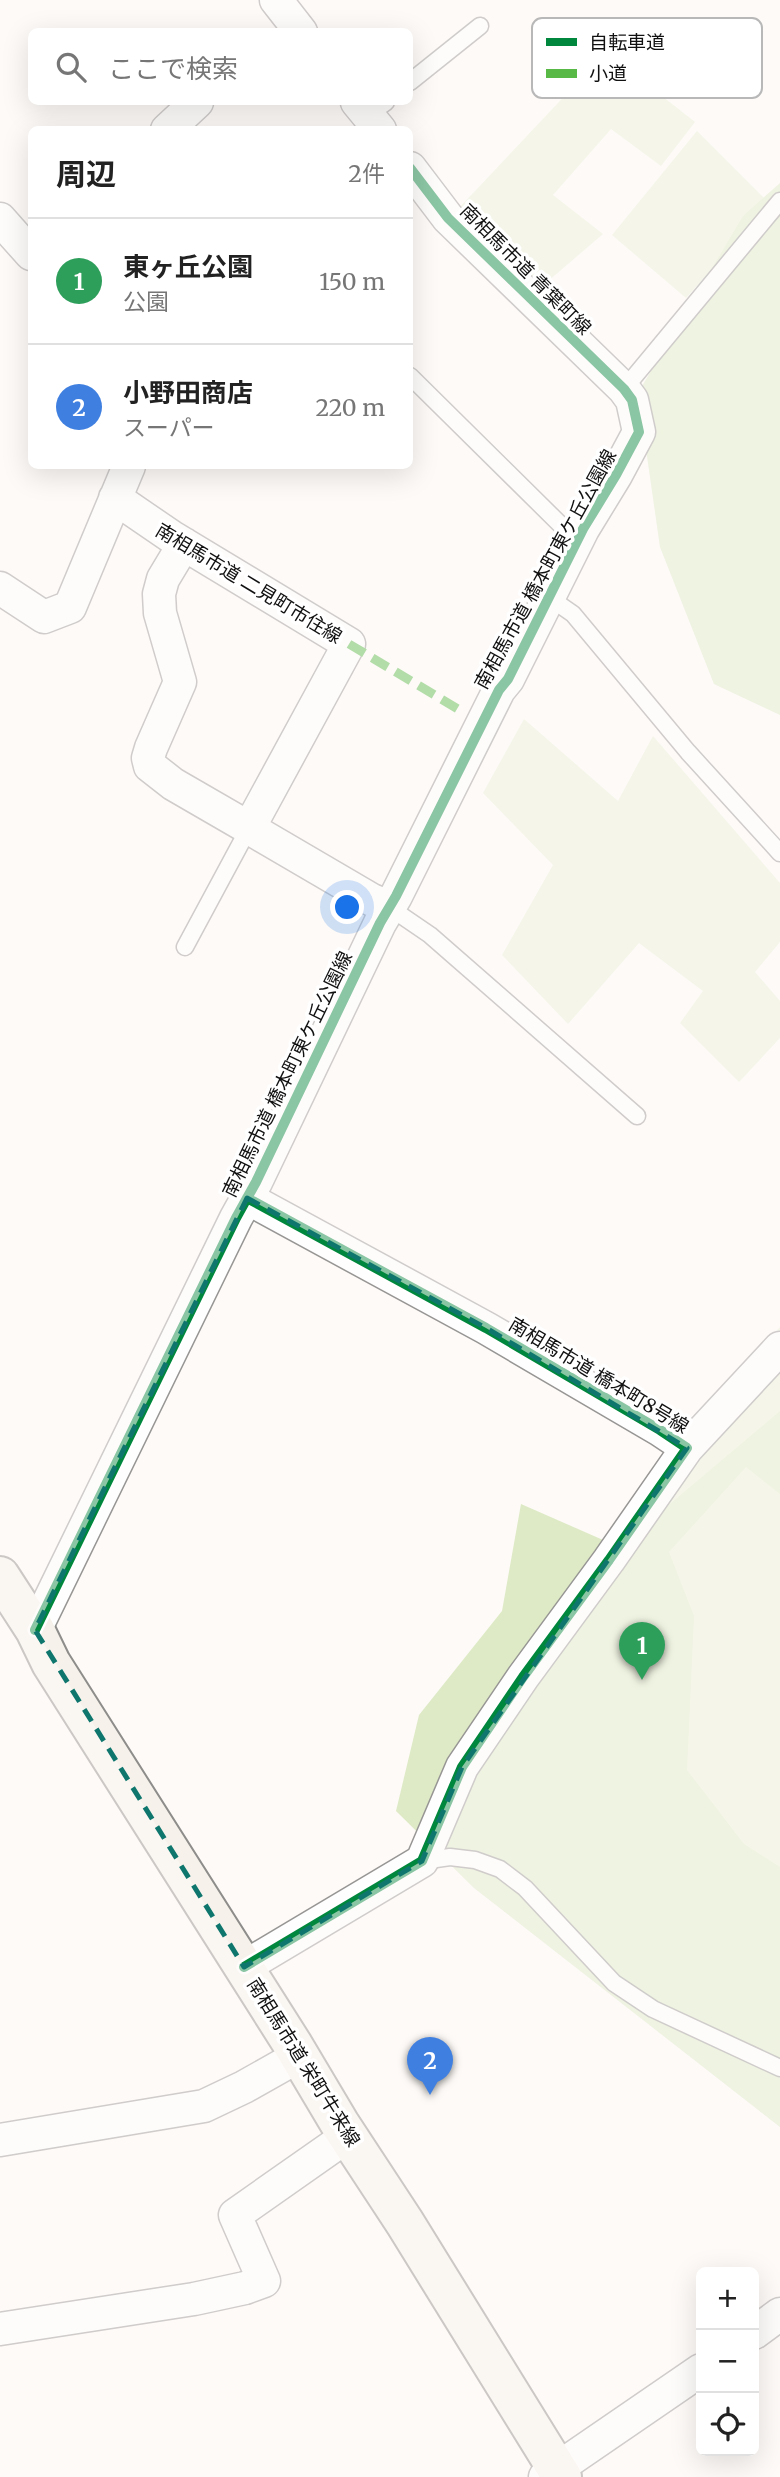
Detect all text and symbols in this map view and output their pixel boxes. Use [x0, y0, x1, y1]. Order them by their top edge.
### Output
legend [532, 18, 762, 98]
search box [28, 28, 413, 105]
text: 自転車道 [589, 30, 665, 54]
icon: search [52, 48, 90, 86]
text: ここで検索 [108, 52, 238, 85]
text: 小道 [589, 61, 627, 85]
text: 周辺 [56, 155, 116, 193]
text: 2件 [348, 159, 385, 188]
street label: 南相馬市道 青葉町線 [455, 198, 597, 340]
text: 東ヶ丘公園 [123, 250, 253, 283]
text: 1 [74, 267, 84, 296]
text: 150 m [319, 267, 385, 296]
text: 公園 [123, 287, 169, 316]
text: 小野田商店 [123, 376, 253, 409]
text: 2 [72, 393, 86, 422]
text: 220 m [315, 393, 385, 422]
text: スーパー [123, 413, 215, 442]
street label: 南相馬市道 橋本町東ケ丘公園線 [469, 445, 621, 693]
street label: 南相馬市道 二見町市住線 [151, 518, 347, 648]
your location [330, 890, 364, 924]
street label: 南相馬市道 橋本町東ケ丘公園線 [217, 947, 357, 1201]
street label: 南相馬市道 橋本町8号線 [505, 1312, 693, 1438]
pin: 1 [619, 1622, 665, 1680]
street label: 南相馬市道 栄町牛来線 [242, 1973, 366, 2151]
pin: 2 [407, 2037, 453, 2095]
map controls [696, 2267, 759, 2456]
button: + [696, 2267, 759, 2330]
button: − [696, 2330, 759, 2393]
button: locate [696, 2393, 759, 2456]

